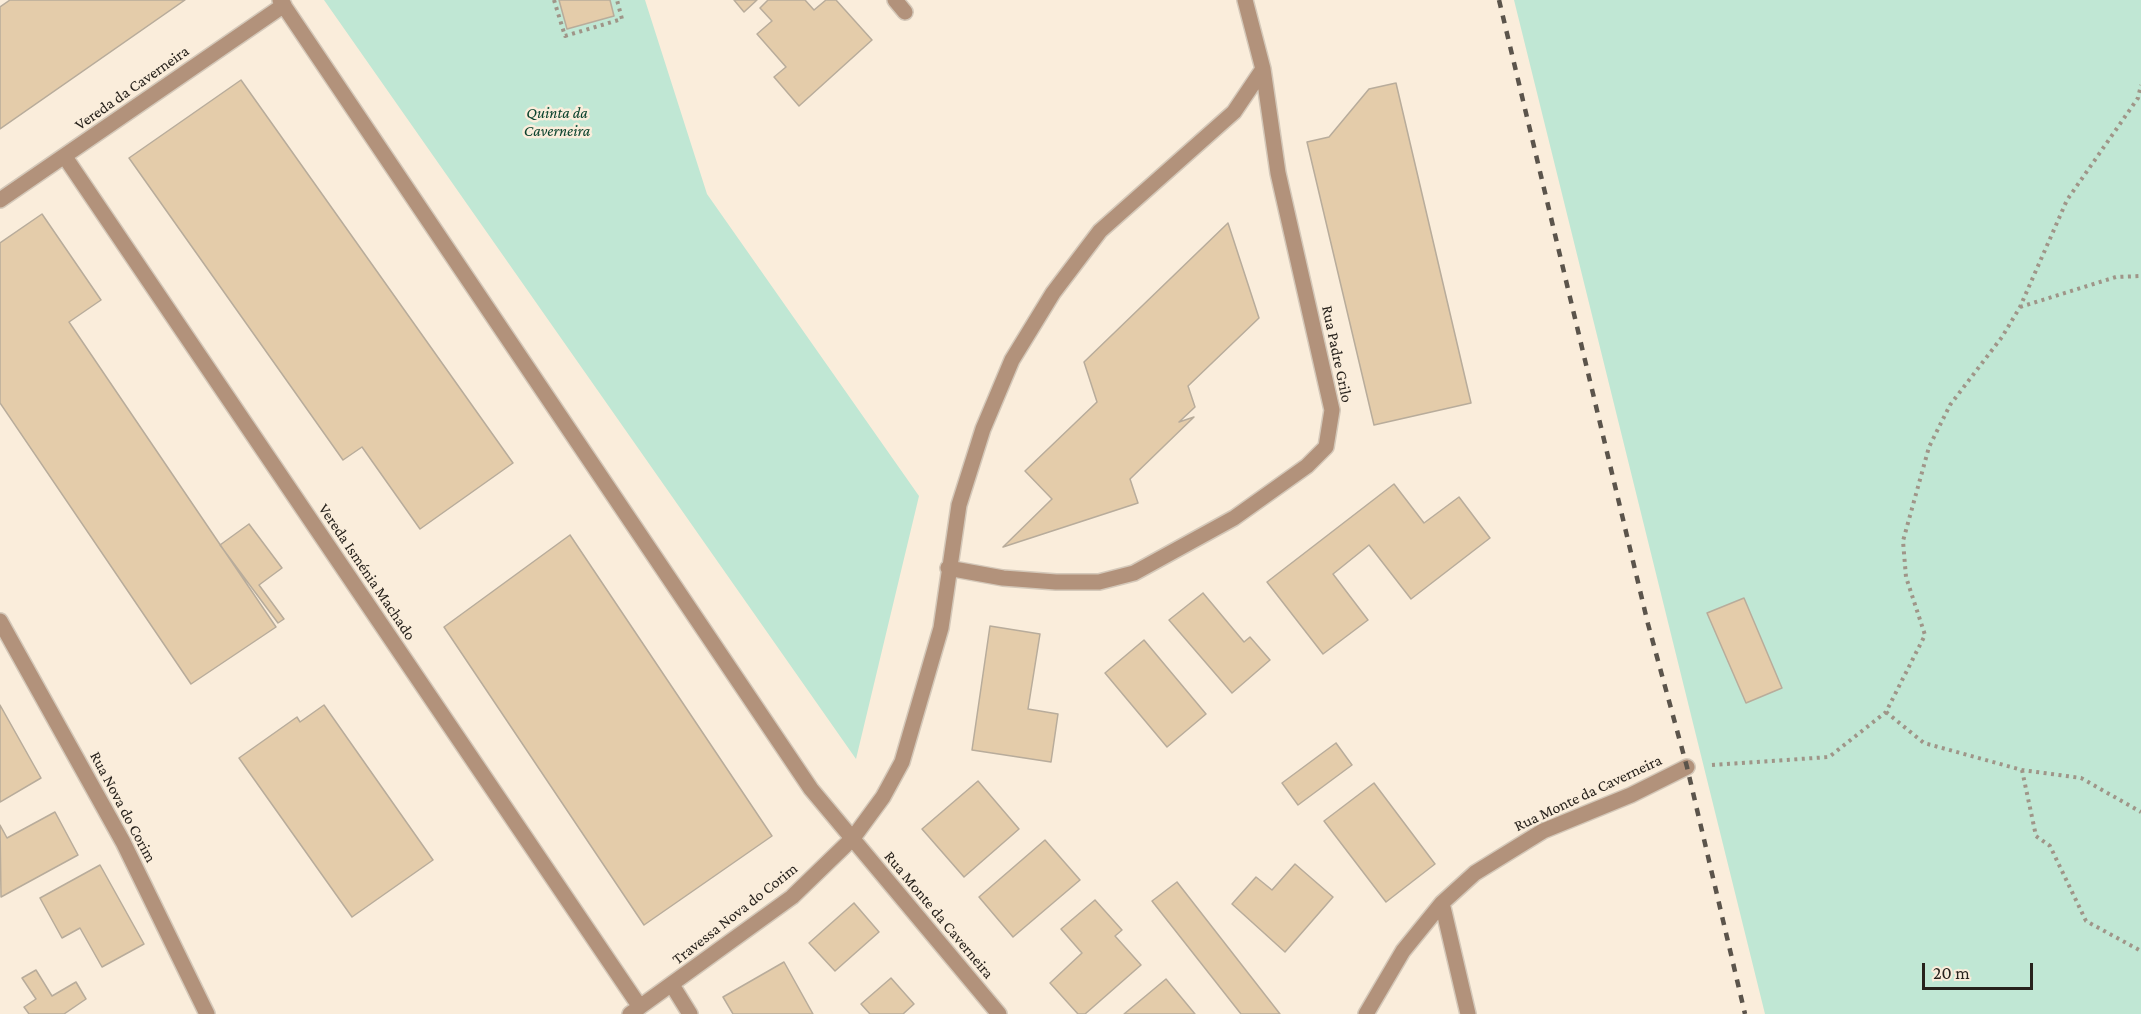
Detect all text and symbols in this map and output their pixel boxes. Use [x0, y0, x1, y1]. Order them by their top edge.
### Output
street label: Vereda da Caverneira [71, 41, 193, 135]
park label: Quinta da Caverneira [524, 103, 590, 141]
street label: Rua Padre Grilo [1317, 304, 1357, 404]
street label: Vereda Isménia Machado [314, 500, 420, 644]
street label: Rua Nova do Corim [86, 748, 160, 866]
street label: Rua Monte da Caverneira [1511, 750, 1665, 836]
street label: Rua Monte da Caverneira [880, 847, 998, 983]
street label: Travessa Nova do Corim [668, 859, 802, 969]
scale bar [1925, 951, 2036, 989]
text: 20 m [1933, 963, 1970, 983]

